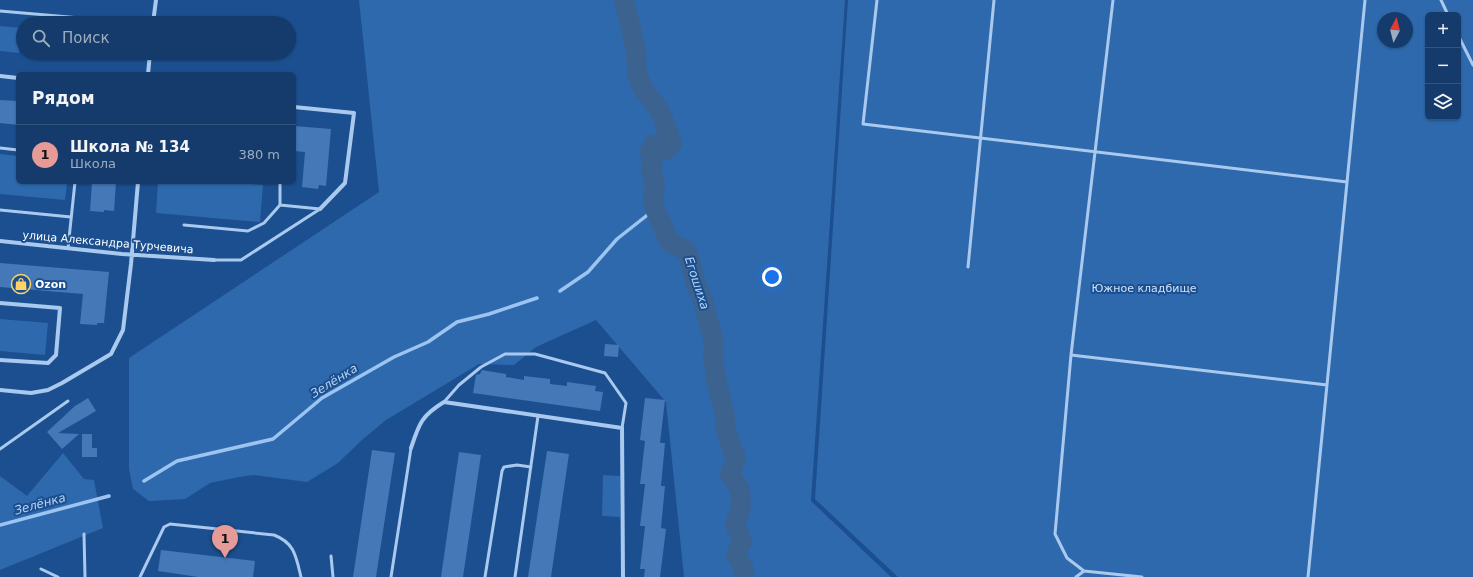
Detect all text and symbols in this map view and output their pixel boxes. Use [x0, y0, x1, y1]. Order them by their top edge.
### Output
north arrow [1377, 12, 1413, 48]
map controls [1425, 12, 1461, 120]
button: + [1425, 12, 1461, 48]
search box [16, 16, 296, 60]
icon: search [30, 27, 52, 49]
text: Поиск [62, 29, 110, 47]
button: − [1425, 48, 1461, 84]
button: layers [1425, 84, 1461, 120]
text: Рядом [32, 88, 95, 108]
text: Школа № 134 [70, 138, 190, 156]
text: 1 [40, 147, 50, 162]
text: 380 m [238, 147, 280, 162]
text: Школа [70, 156, 116, 171]
street label: улица Александра Турчевича [22, 229, 194, 256]
water label: Егошиха [682, 255, 712, 311]
your location [762, 267, 782, 287]
shop icon: Ozon [10, 273, 32, 295]
place label: Ozon [35, 278, 66, 291]
park label: Южное кладбище [1091, 282, 1197, 295]
water label: Зелёнка [308, 361, 360, 401]
water label: Зелёнка [13, 490, 67, 518]
pin: 1 [212, 525, 238, 558]

